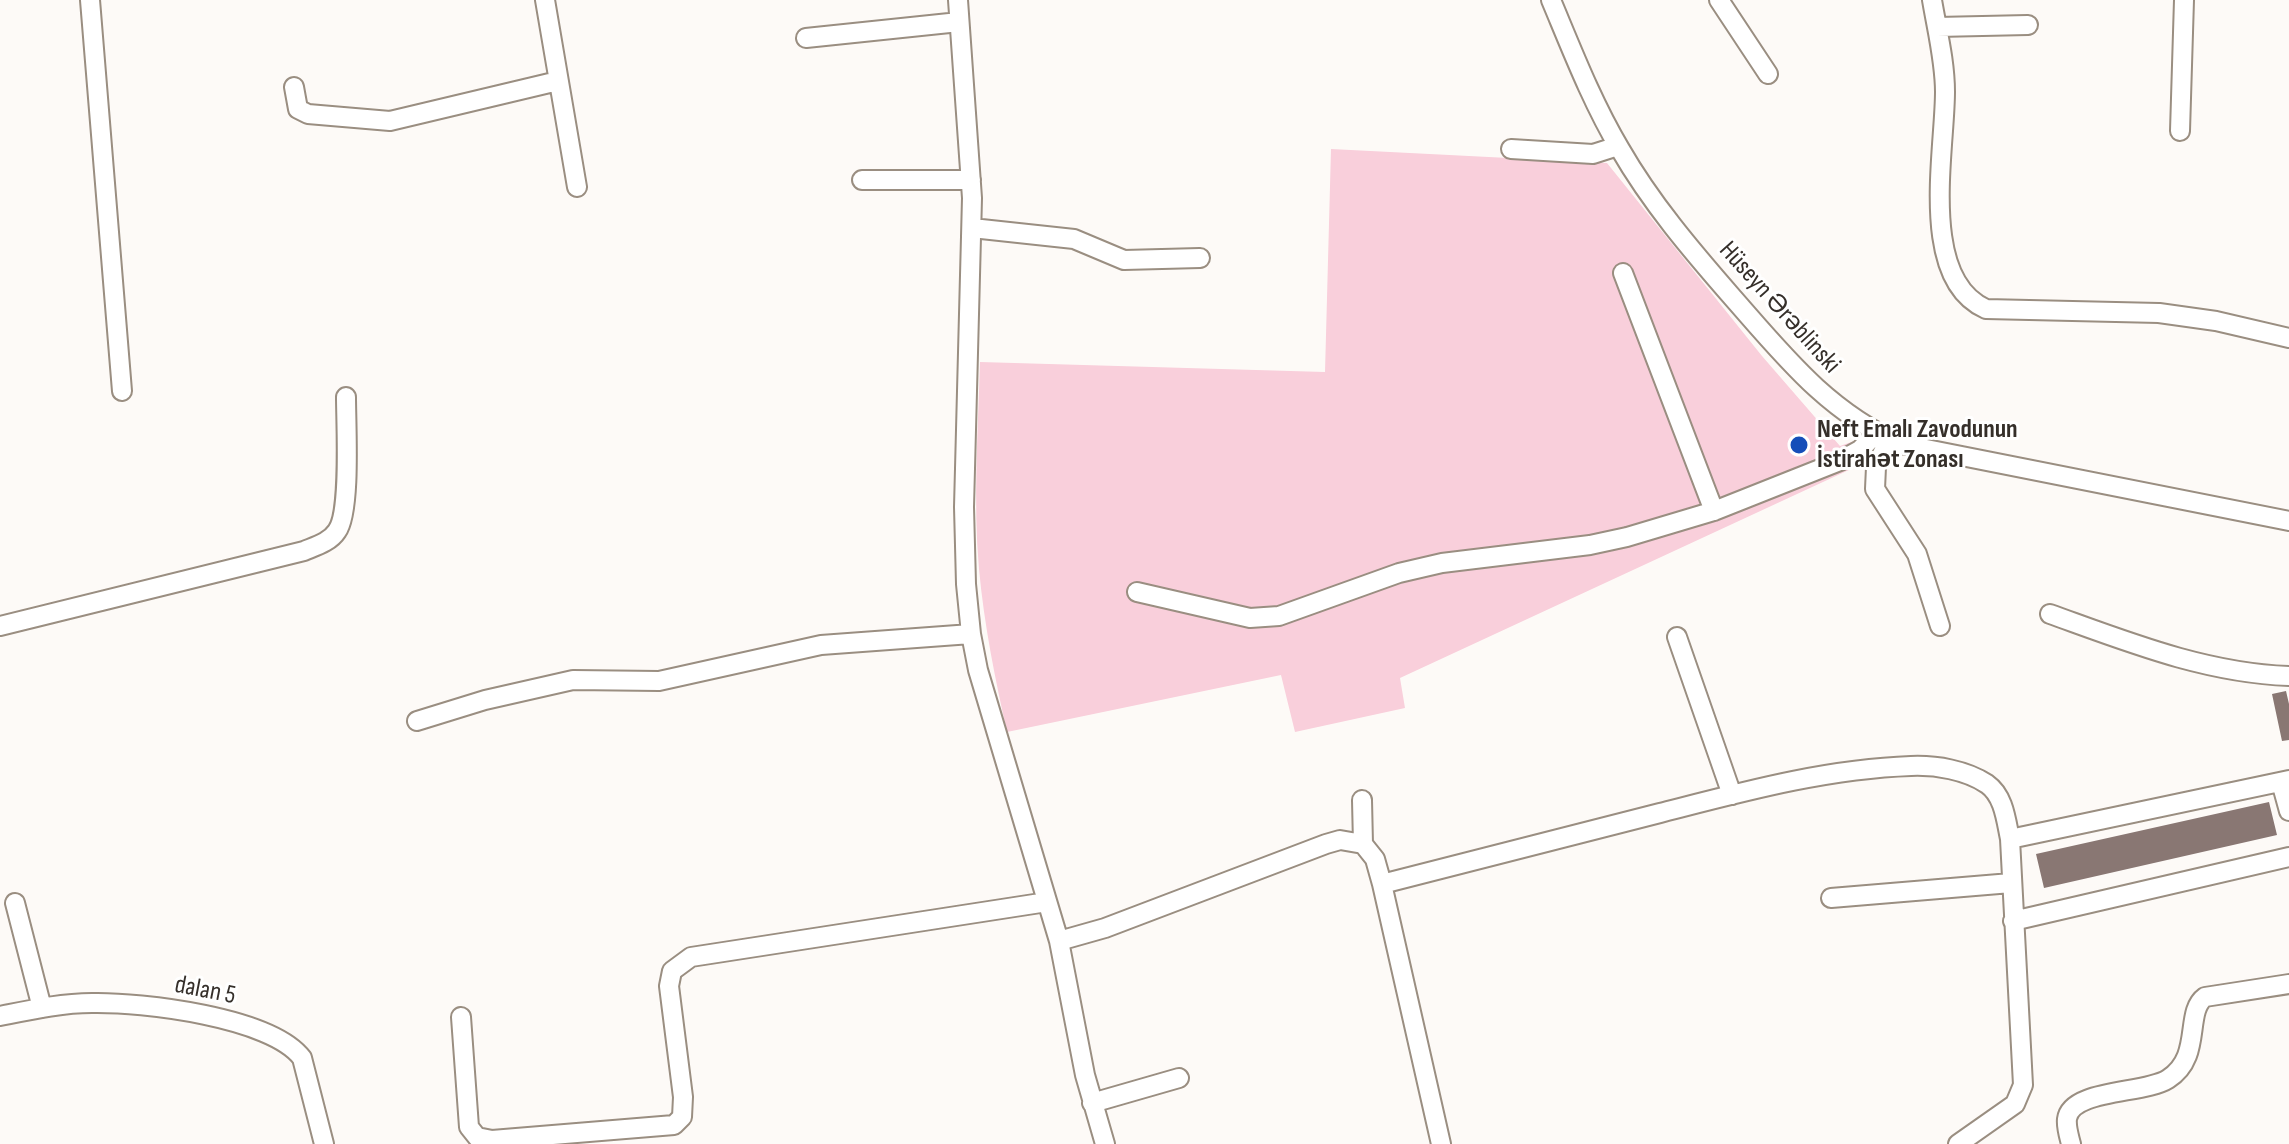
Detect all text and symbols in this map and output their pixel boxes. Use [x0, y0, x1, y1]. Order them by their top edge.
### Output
street label: Hüseyn Ərəblinski [1712, 236, 1846, 380]
place label: Neft Emalı Zavodunun İstirahət Zonası [1817, 414, 2018, 476]
marker: Neft Emalı Zavodunun İstirahət Zonası [1788, 434, 1810, 456]
street label: dalan 5 [172, 970, 238, 1012]

